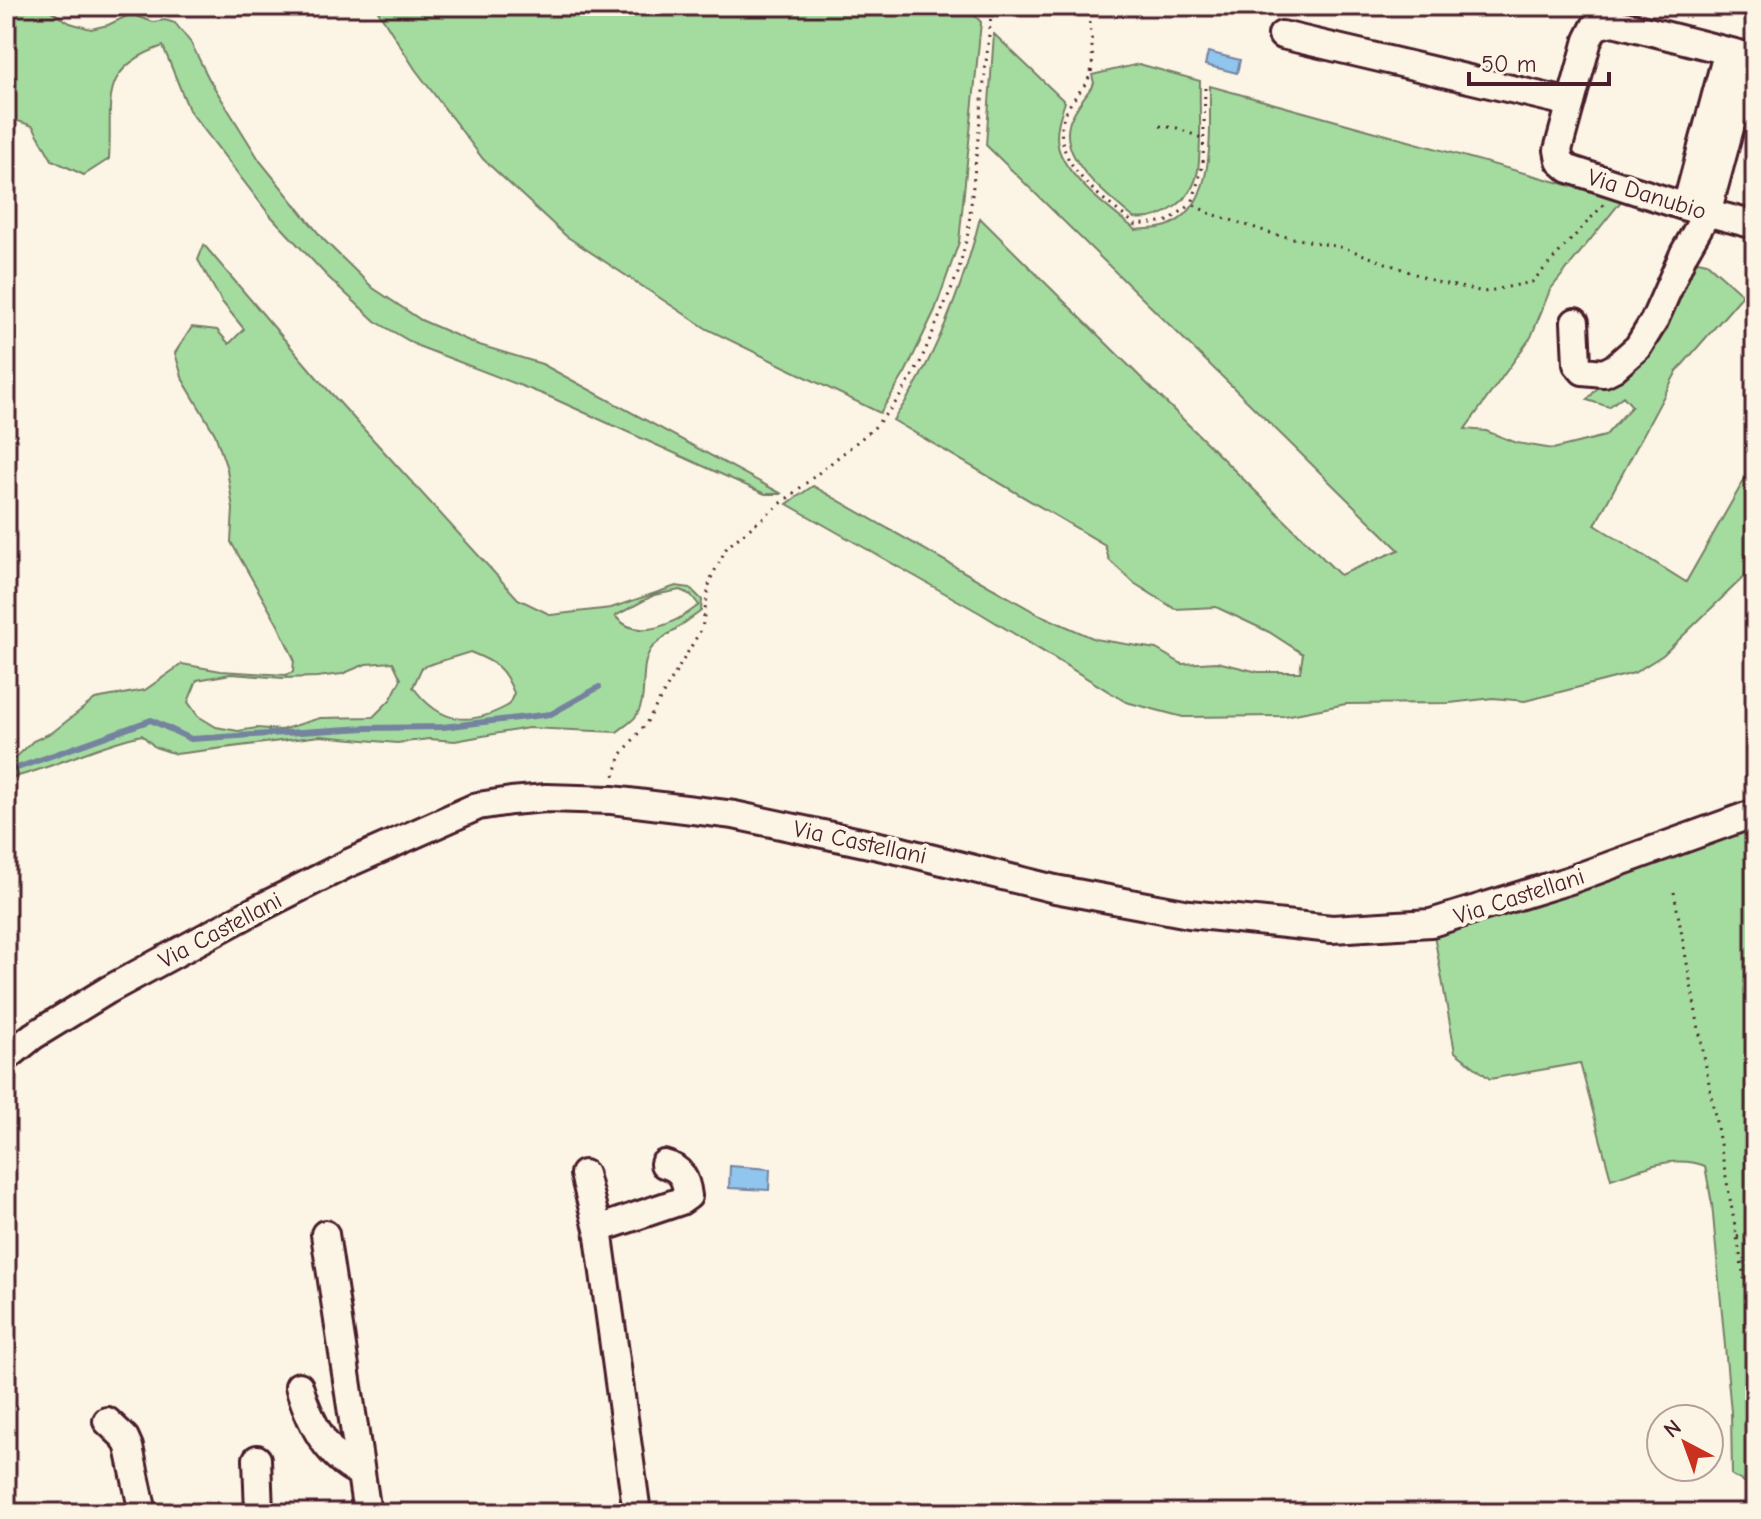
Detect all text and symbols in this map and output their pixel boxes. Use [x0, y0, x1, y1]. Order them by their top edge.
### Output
scale bar [1469, 36, 1609, 86]
text: 50 m [1481, 50, 1537, 78]
street label: Via Danubio [1584, 163, 1710, 225]
street label: Via Castellani [791, 814, 929, 870]
street label: Via Castellani [1450, 862, 1588, 930]
street label: Via Castellani [154, 886, 286, 974]
north arrow [1645, 1403, 1725, 1483]
text: N [1659, 1414, 1686, 1443]

